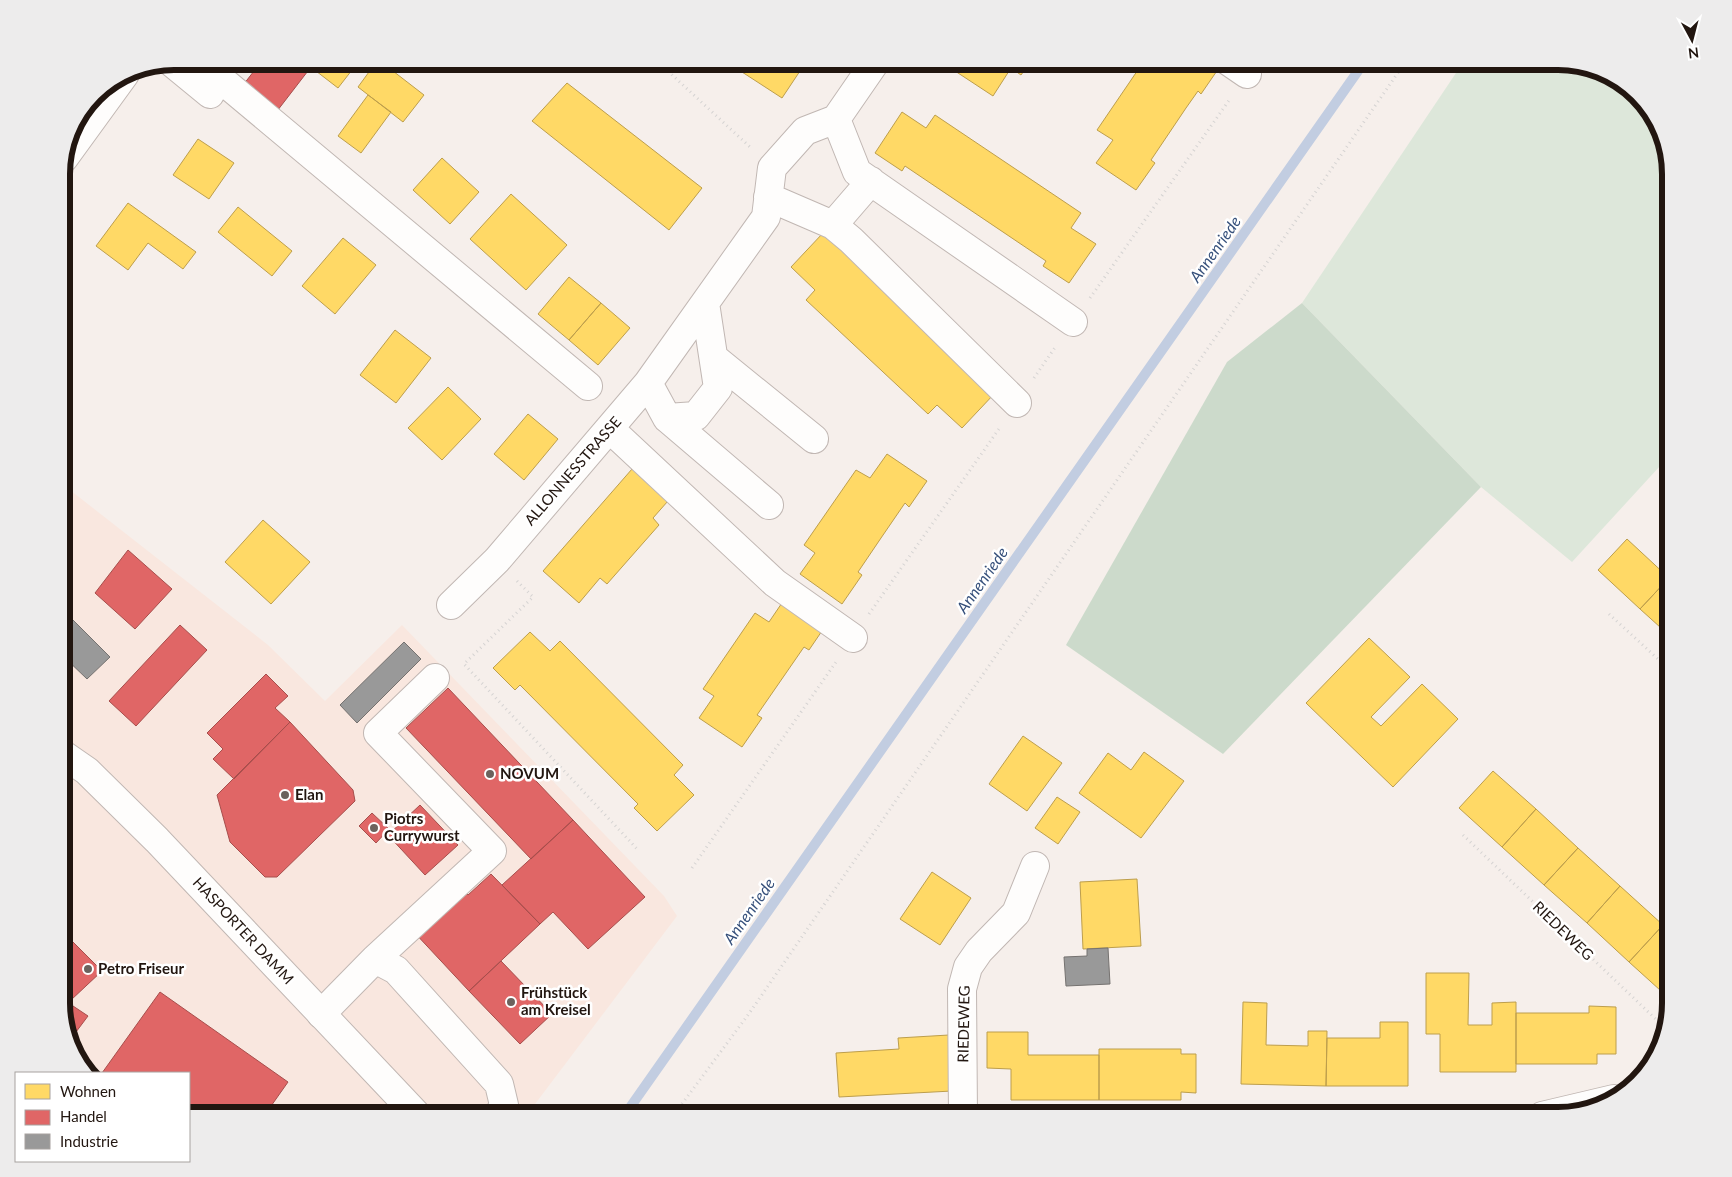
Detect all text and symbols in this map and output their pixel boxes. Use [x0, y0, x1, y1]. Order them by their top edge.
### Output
north arrow [1667, 15, 1717, 65]
text: N [1687, 44, 1700, 62]
water label: Annenriede [1184, 212, 1244, 286]
street label: ALLONNESSTRASSE [520, 412, 624, 528]
water label: Annenriede [951, 543, 1011, 617]
place label: NOVUM [500, 764, 559, 782]
marker: NOVUM [484, 768, 496, 780]
place label: Elan [295, 785, 323, 803]
marker: Elan [279, 789, 291, 801]
place label: Piotrs Currywurst [384, 809, 460, 844]
marker: Piotrs Currywurst [368, 822, 380, 834]
street label: HASPORTER DAMM [190, 873, 298, 988]
water label: Annenriede [718, 874, 778, 948]
street label: RIEDEWEG [1530, 897, 1598, 964]
place label: Petro Friseur [98, 959, 184, 977]
marker: Petro Friseur [82, 963, 94, 975]
place label: Frühstück am Kreisel [521, 983, 591, 1018]
street label: RIEDEWEG [953, 985, 973, 1063]
marker: Frühstück am Kreisel [505, 996, 517, 1008]
legend [15, 1072, 190, 1162]
text: Wohnen [60, 1082, 116, 1100]
text: Handel [60, 1107, 107, 1125]
text: Industrie [60, 1132, 118, 1150]

